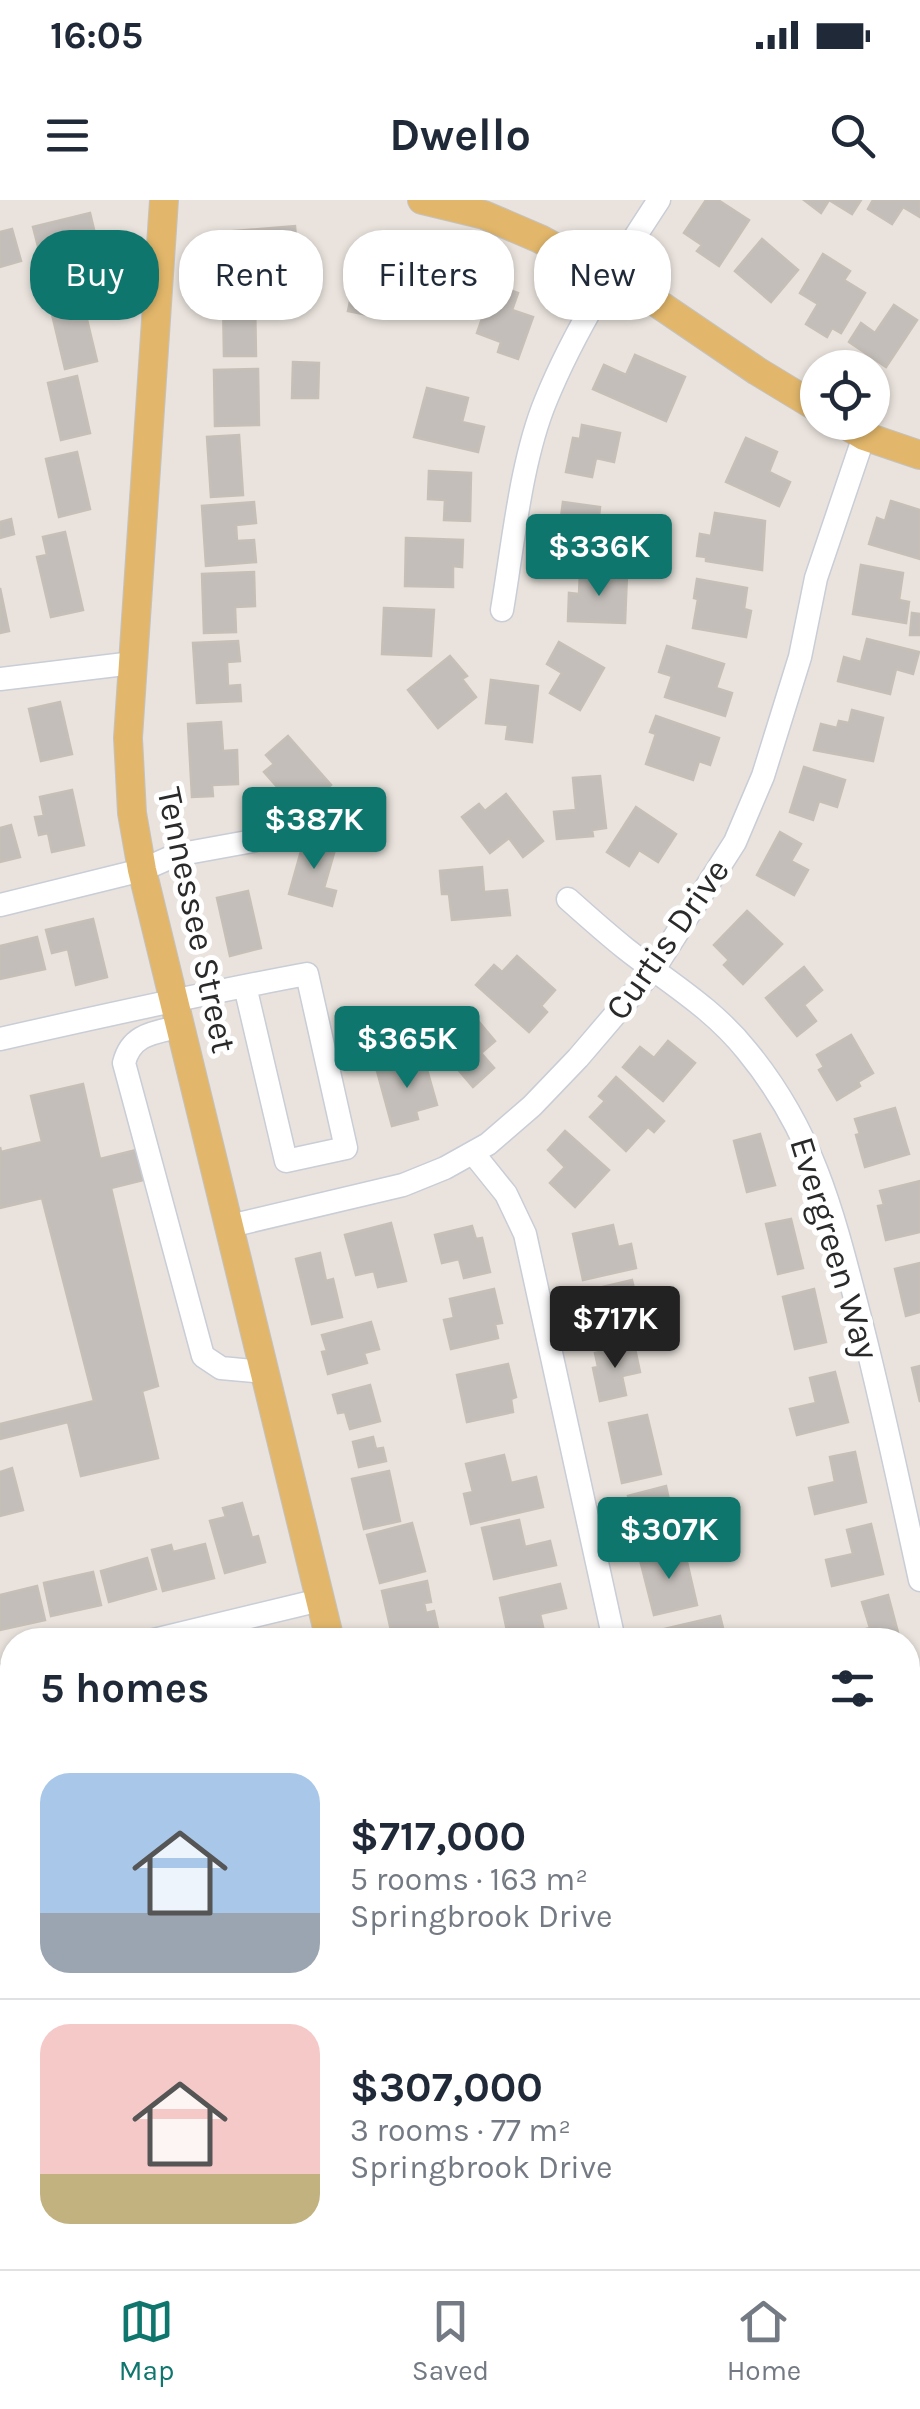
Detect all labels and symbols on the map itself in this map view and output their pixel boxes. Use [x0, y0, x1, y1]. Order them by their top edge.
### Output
pin: $336K [529, 514, 669, 599]
street label: Tennessee Street [148, 784, 245, 1057]
pin: $387K [244, 787, 384, 872]
street label: Curtis Drive [597, 851, 738, 1028]
pin: $365K [337, 1006, 477, 1091]
street label: Evergreen Way [781, 1132, 888, 1365]
pin: $717K [545, 1286, 685, 1371]
pin: $307K [599, 1497, 739, 1582]

